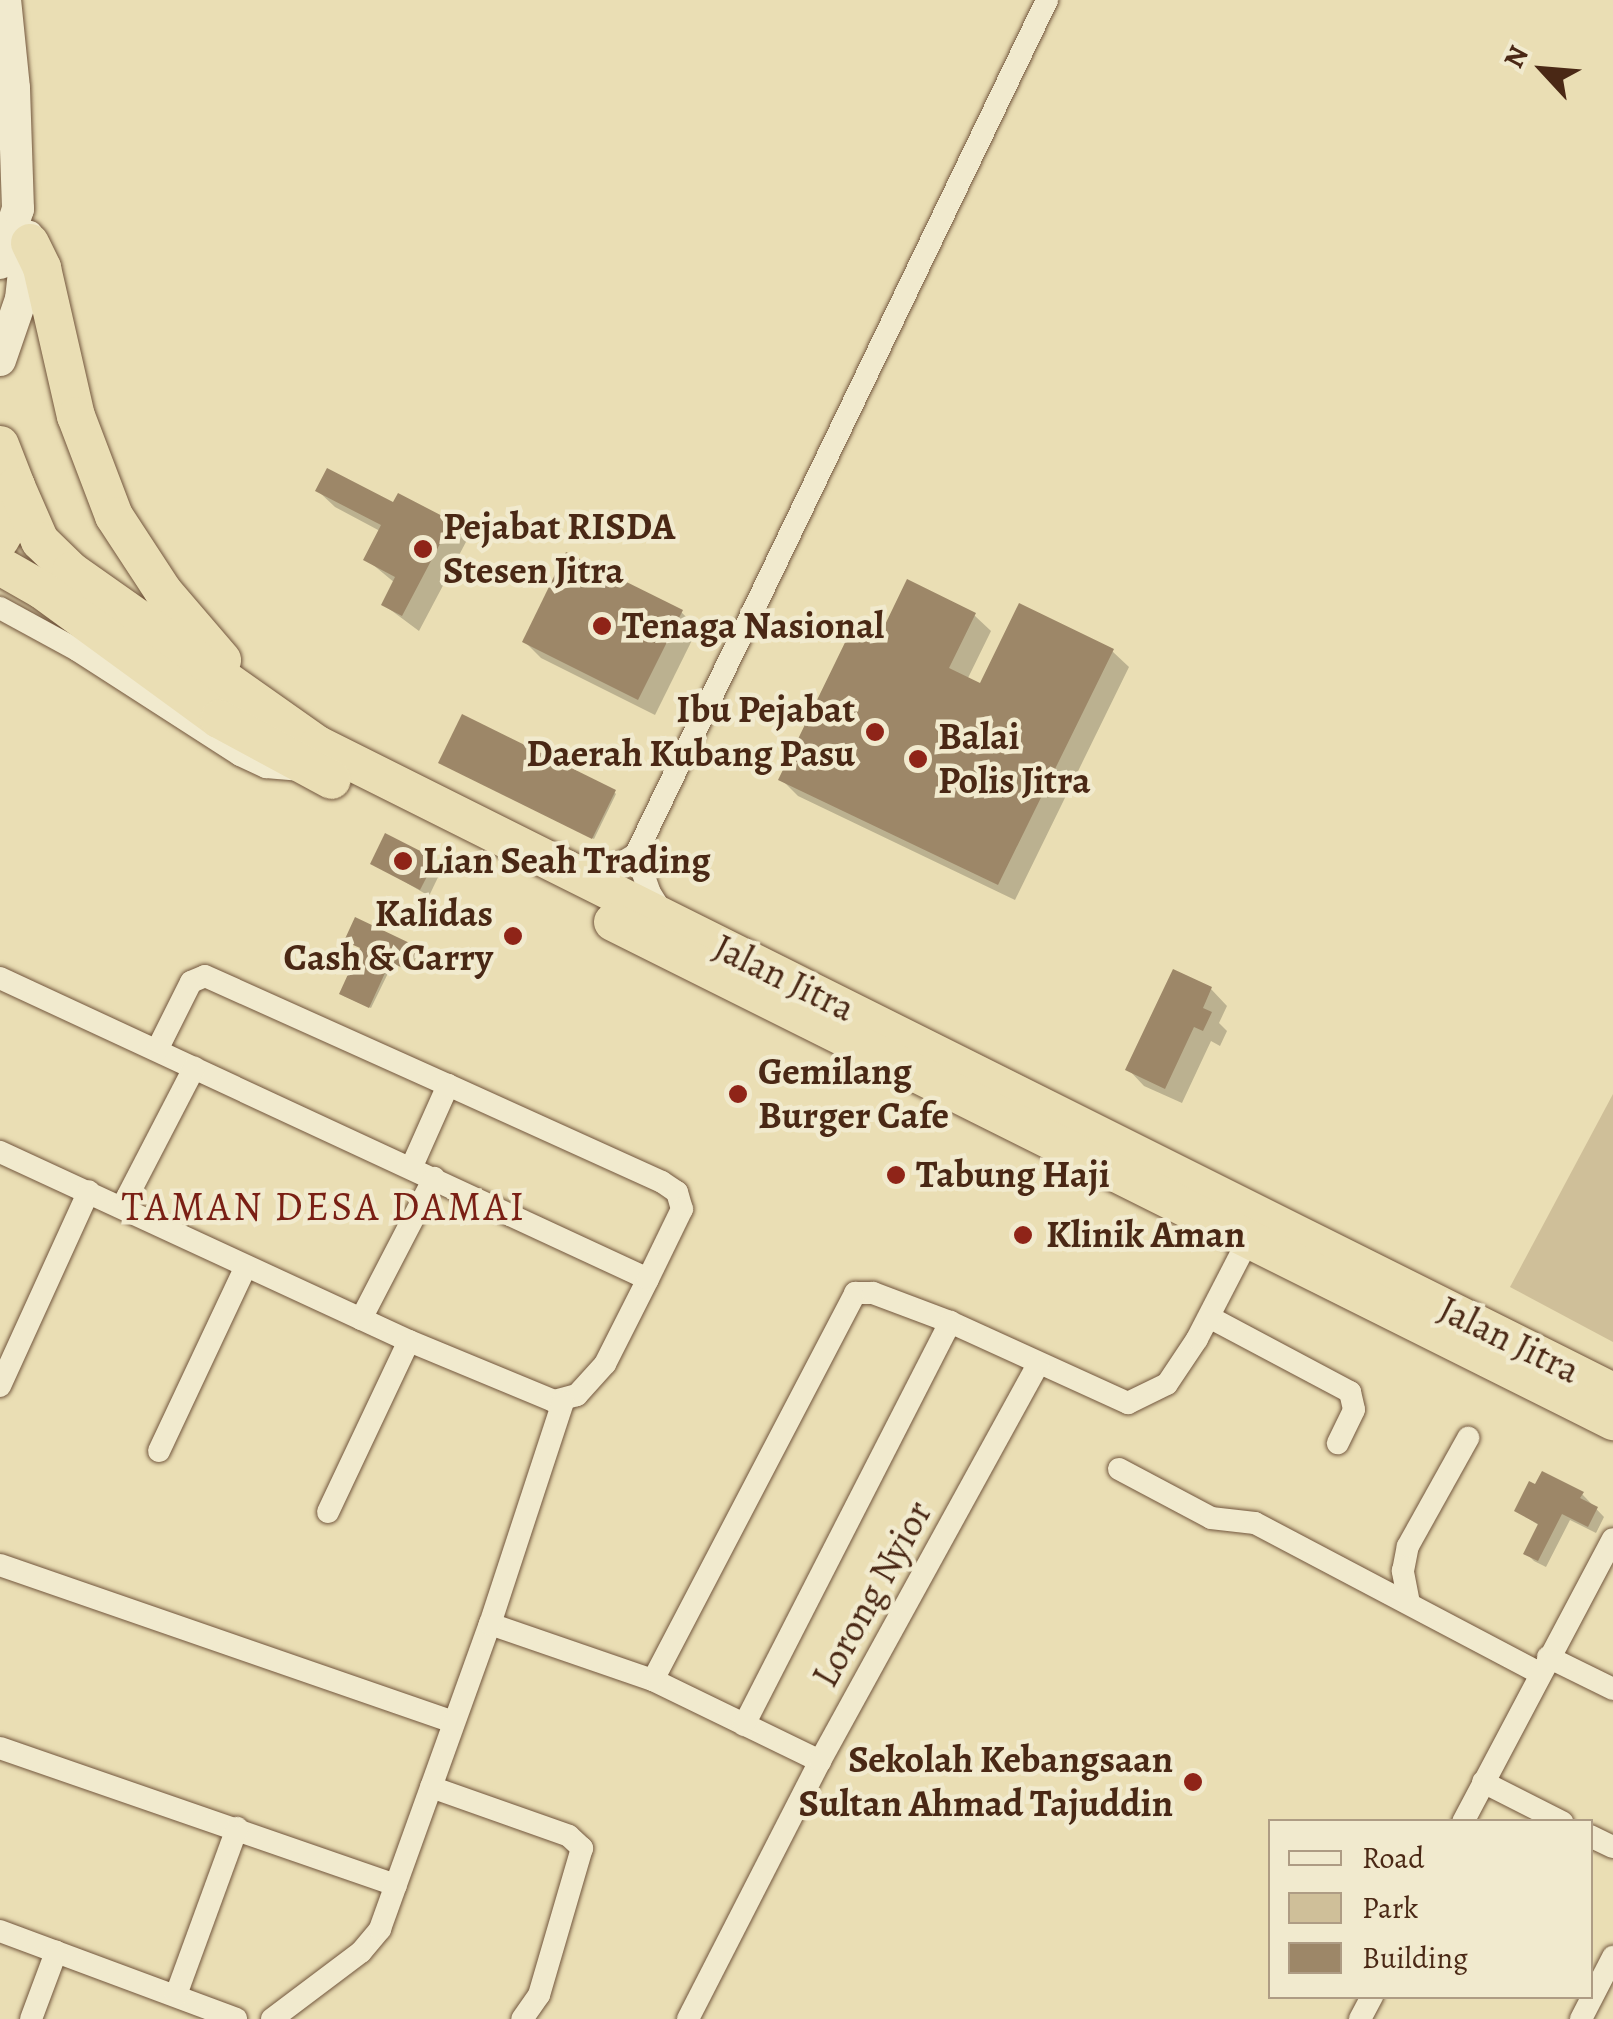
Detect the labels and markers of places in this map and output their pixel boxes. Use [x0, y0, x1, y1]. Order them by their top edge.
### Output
place label: Pejabat RISDA Stesen Jitra [443, 504, 675, 594]
marker: Pejabat RISDA Stesen Jitra [412, 538, 434, 560]
place label: Tenaga Nasional [622, 603, 884, 649]
marker: Tenaga Nasional [591, 615, 613, 637]
place label: Ibu Pejabat Daerah Kubang Pasu [526, 687, 855, 776]
place label: Balai Polis Jitra [938, 714, 1091, 804]
marker: Ibu Pejabat Daerah Kubang Pasu [864, 721, 886, 743]
marker: Balai Polis Jitra [907, 748, 929, 770]
place label: Lian Seah Trading [423, 838, 711, 884]
marker: Lian Seah Trading [392, 850, 414, 872]
place label: Kalidas Cash & Carry [283, 891, 493, 981]
marker: Kalidas Cash & Carry [502, 925, 524, 947]
place label: Gemilang Burger Cafe [758, 1049, 949, 1138]
marker: Gemilang Burger Cafe [727, 1083, 749, 1105]
place label: Tabung Haji [916, 1152, 1110, 1198]
marker: Tabung Haji [885, 1164, 907, 1186]
place label: Klinik Aman [1046, 1212, 1245, 1258]
marker: Klinik Aman [1010, 1222, 1036, 1248]
place label: Sekolah Kebangsaan Sultan Ahmad Tajuddin [799, 1737, 1173, 1826]
marker: Sekolah Kebangsaan Sultan Ahmad Tajuddin [1182, 1771, 1204, 1793]

